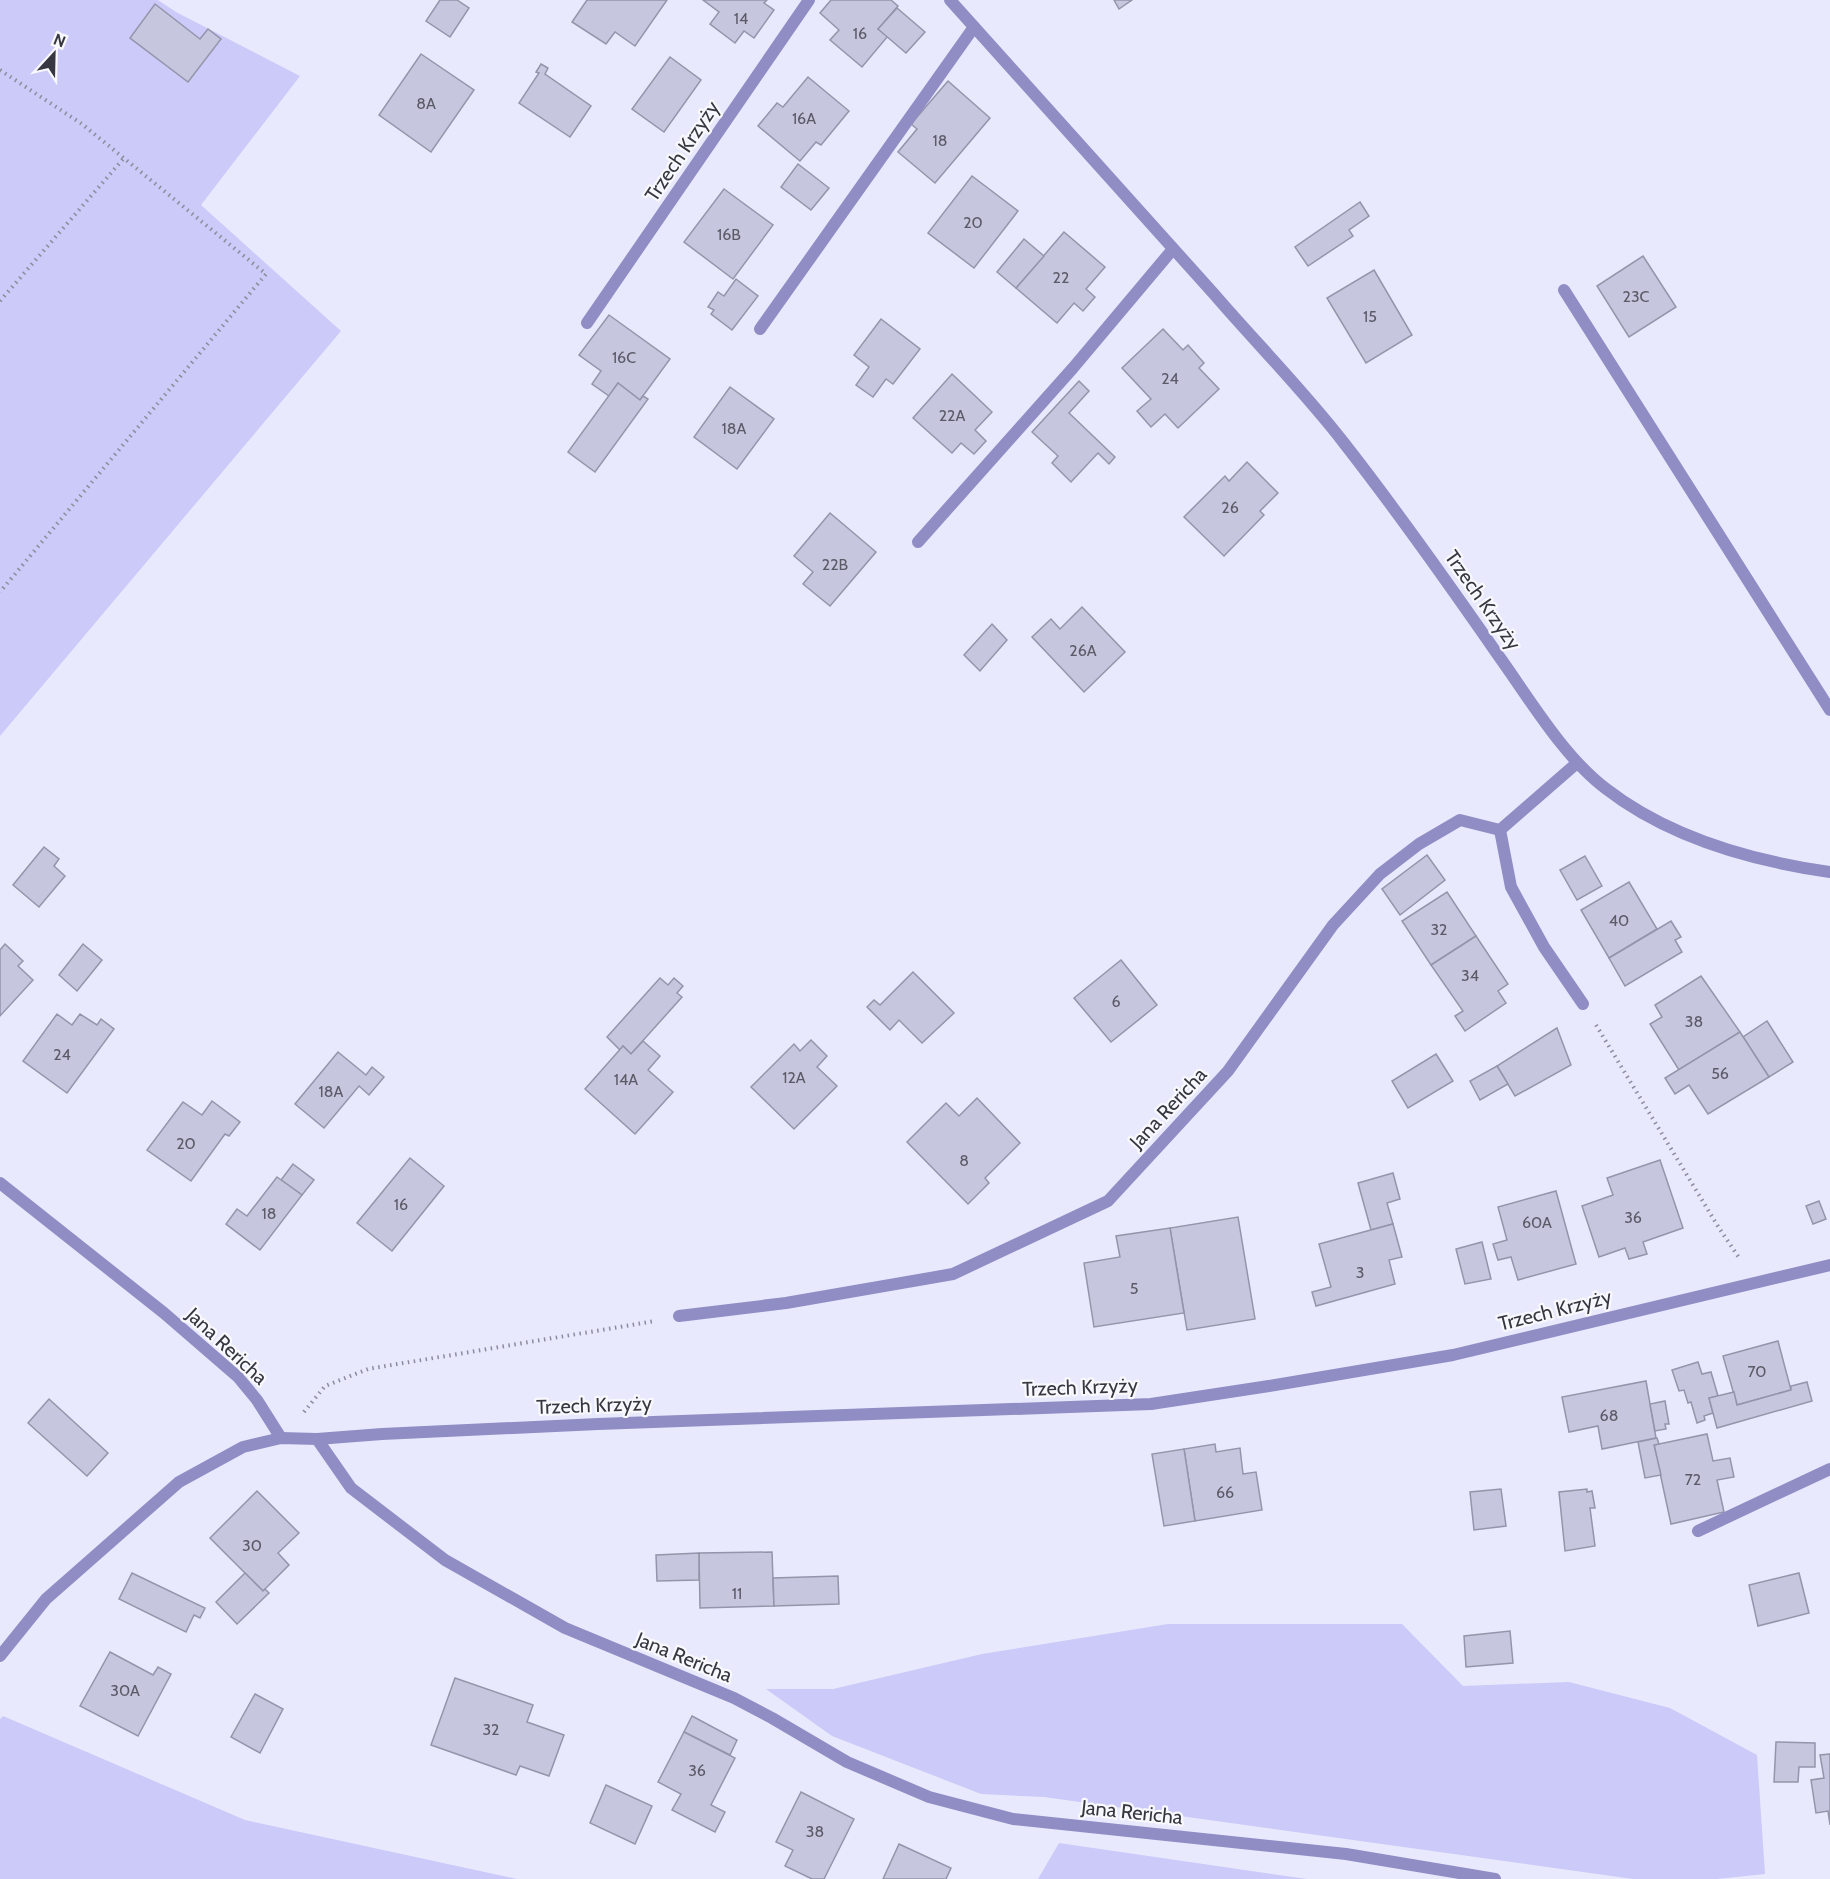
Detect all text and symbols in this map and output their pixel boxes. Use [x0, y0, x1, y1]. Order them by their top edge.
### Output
house number: 14 [734, 9, 748, 28]
north arrow [24, 24, 84, 84]
house number: 16 [853, 24, 867, 43]
text: N [51, 30, 68, 51]
house number: 8A [416, 94, 436, 113]
street label: Trzech Krzyży [640, 96, 724, 206]
house number: 16A [792, 109, 816, 128]
house number: 18 [933, 131, 947, 150]
house number: 20 [963, 213, 983, 232]
house number: 16B [717, 225, 741, 244]
house number: 22 [1053, 268, 1069, 287]
house number: 23C [1623, 287, 1650, 306]
house number: 15 [1363, 307, 1377, 326]
house number: 16C [612, 348, 636, 367]
house number: 24 [1161, 369, 1179, 388]
house number: 22A [939, 406, 965, 425]
house number: 18A [722, 419, 747, 438]
house number: 26 [1221, 498, 1239, 517]
street label: Trzech Krzyży [1440, 546, 1526, 654]
house number: 22B [822, 555, 849, 574]
house number: 26A [1069, 641, 1097, 660]
house number: 40 [1609, 911, 1629, 930]
house number: 32 [1430, 920, 1448, 939]
house number: 34 [1461, 966, 1479, 985]
house number: 6 [1111, 992, 1121, 1011]
house number: 38 [1685, 1012, 1703, 1031]
house number: 24 [53, 1045, 71, 1064]
street label: Jana Rericha [1124, 1062, 1212, 1154]
house number: 56 [1711, 1064, 1729, 1083]
house number: 12A [782, 1068, 806, 1087]
house number: 14A [614, 1070, 638, 1089]
house number: 18A [319, 1082, 344, 1101]
house number: 20 [176, 1134, 196, 1153]
house number: 8 [959, 1151, 969, 1170]
house number: 16 [394, 1195, 408, 1214]
house number: 18 [262, 1204, 276, 1223]
house number: 36 [1624, 1208, 1642, 1227]
house number: 60A [1522, 1213, 1552, 1232]
house number: 3 [1356, 1263, 1364, 1282]
house number: 5 [1130, 1279, 1138, 1298]
street label: Trzech Krzyży [1496, 1284, 1614, 1336]
street label: Jana Rericha [181, 1302, 273, 1390]
house number: 70 [1747, 1362, 1767, 1381]
street label: Trzech Krzyży [1022, 1373, 1138, 1401]
street label: Trzech Krzyży [536, 1391, 652, 1419]
house number: 68 [1600, 1406, 1618, 1425]
house number: 72 [1685, 1470, 1701, 1489]
house number: 66 [1216, 1483, 1234, 1502]
house number: 30 [242, 1536, 262, 1555]
house number: 11 [732, 1584, 742, 1603]
street label: Jana Rericha [631, 1626, 736, 1687]
house number: 30A [110, 1681, 140, 1700]
house number: 32 [482, 1720, 500, 1739]
house number: 36 [688, 1761, 706, 1780]
street label: Jana Rericha [1079, 1795, 1184, 1829]
house number: 38 [806, 1822, 824, 1841]

